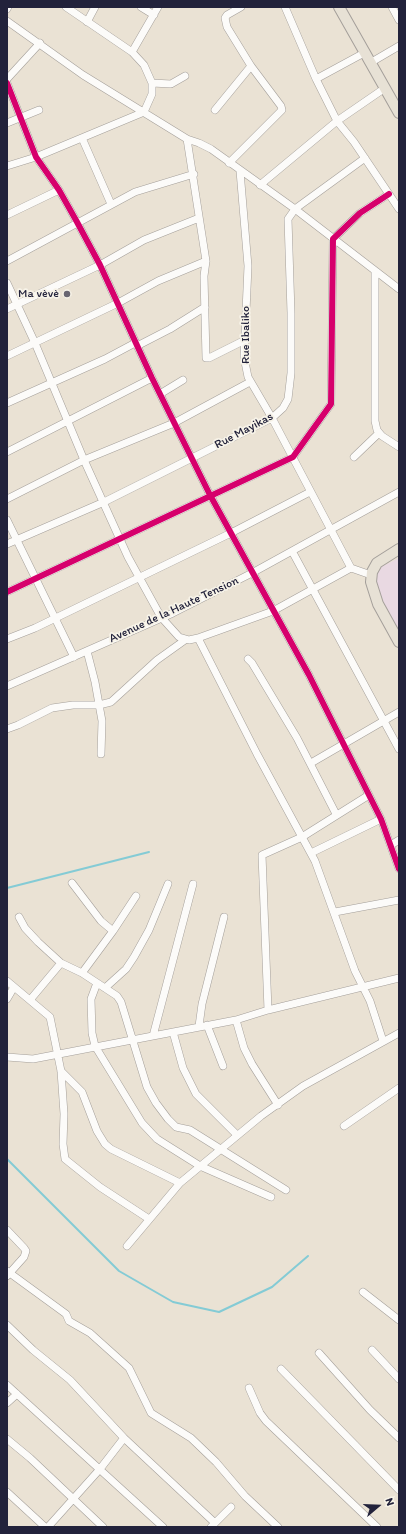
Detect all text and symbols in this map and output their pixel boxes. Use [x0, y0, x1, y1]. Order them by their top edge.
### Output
place label: Ma vèvè [18, 287, 59, 301]
marker: Ma vèvè [62, 289, 72, 299]
street label: Rue Ibaliko [239, 306, 253, 364]
street label: Rue Mayikas [212, 410, 276, 452]
street label: Avenue de la Haute Tension [107, 574, 241, 646]
north arrow [358, 1486, 398, 1526]
text: N [382, 1496, 397, 1508]

